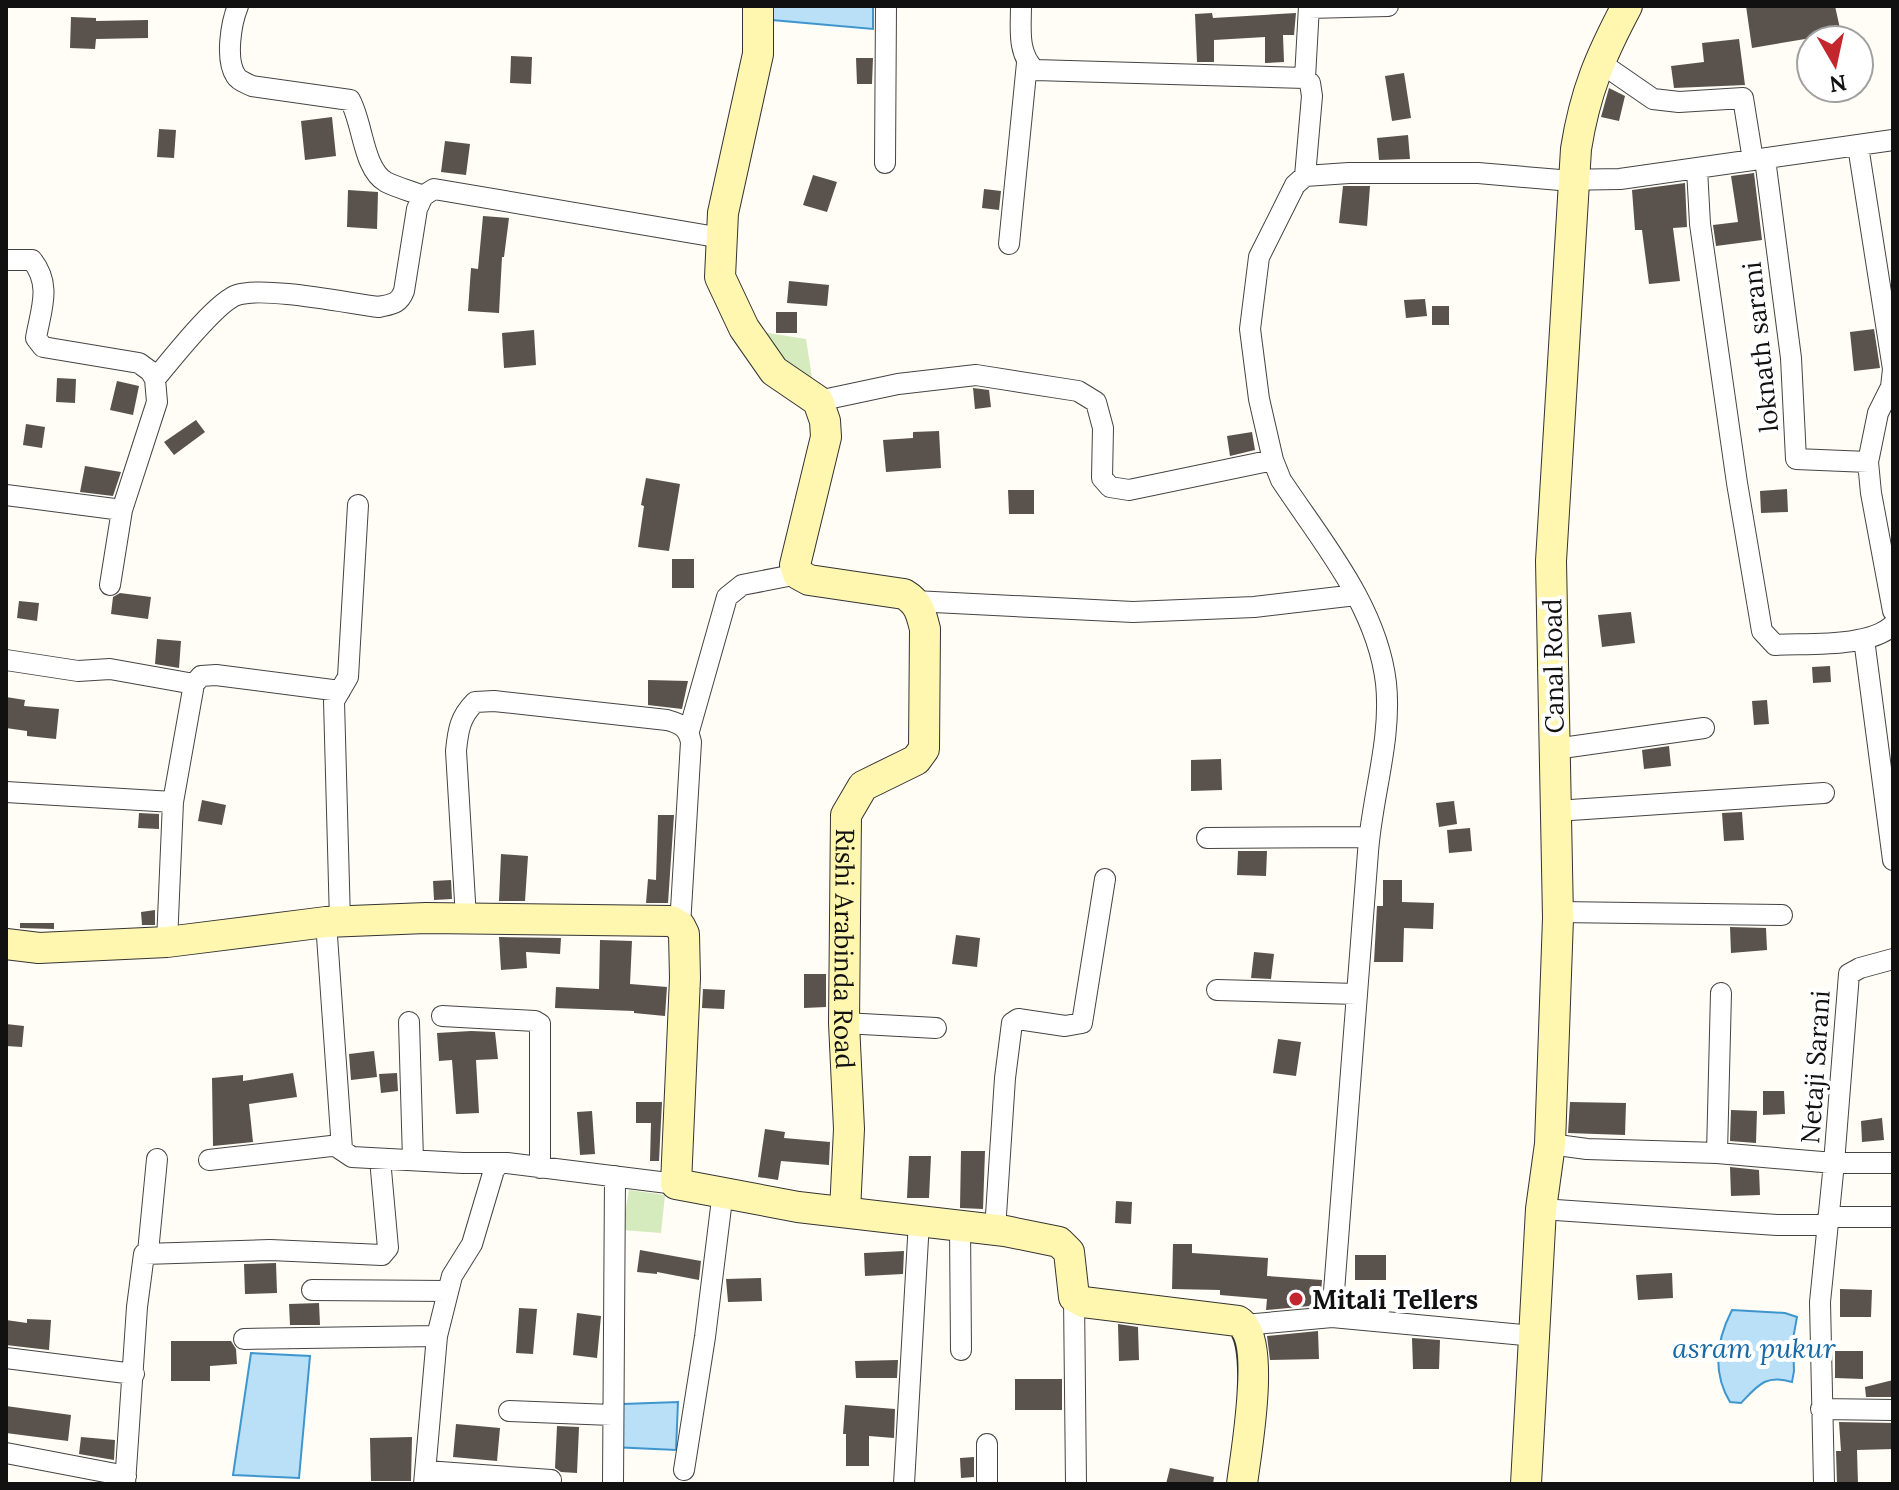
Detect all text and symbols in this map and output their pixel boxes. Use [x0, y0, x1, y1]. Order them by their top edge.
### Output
north arrow [1795, 24, 1875, 104]
text: N [1828, 69, 1849, 99]
street label: loknath sarani [1735, 260, 1785, 434]
street label: Canal Road [1535, 598, 1571, 734]
street label: Rishi Arabinda Road [827, 828, 863, 1070]
street label: Netaji Sarani [1793, 989, 1837, 1145]
place label: Mitali Tellers [1312, 1283, 1478, 1316]
marker: Mitali Tellers [1287, 1290, 1305, 1308]
water label: asram pukur [1672, 1330, 1836, 1366]

